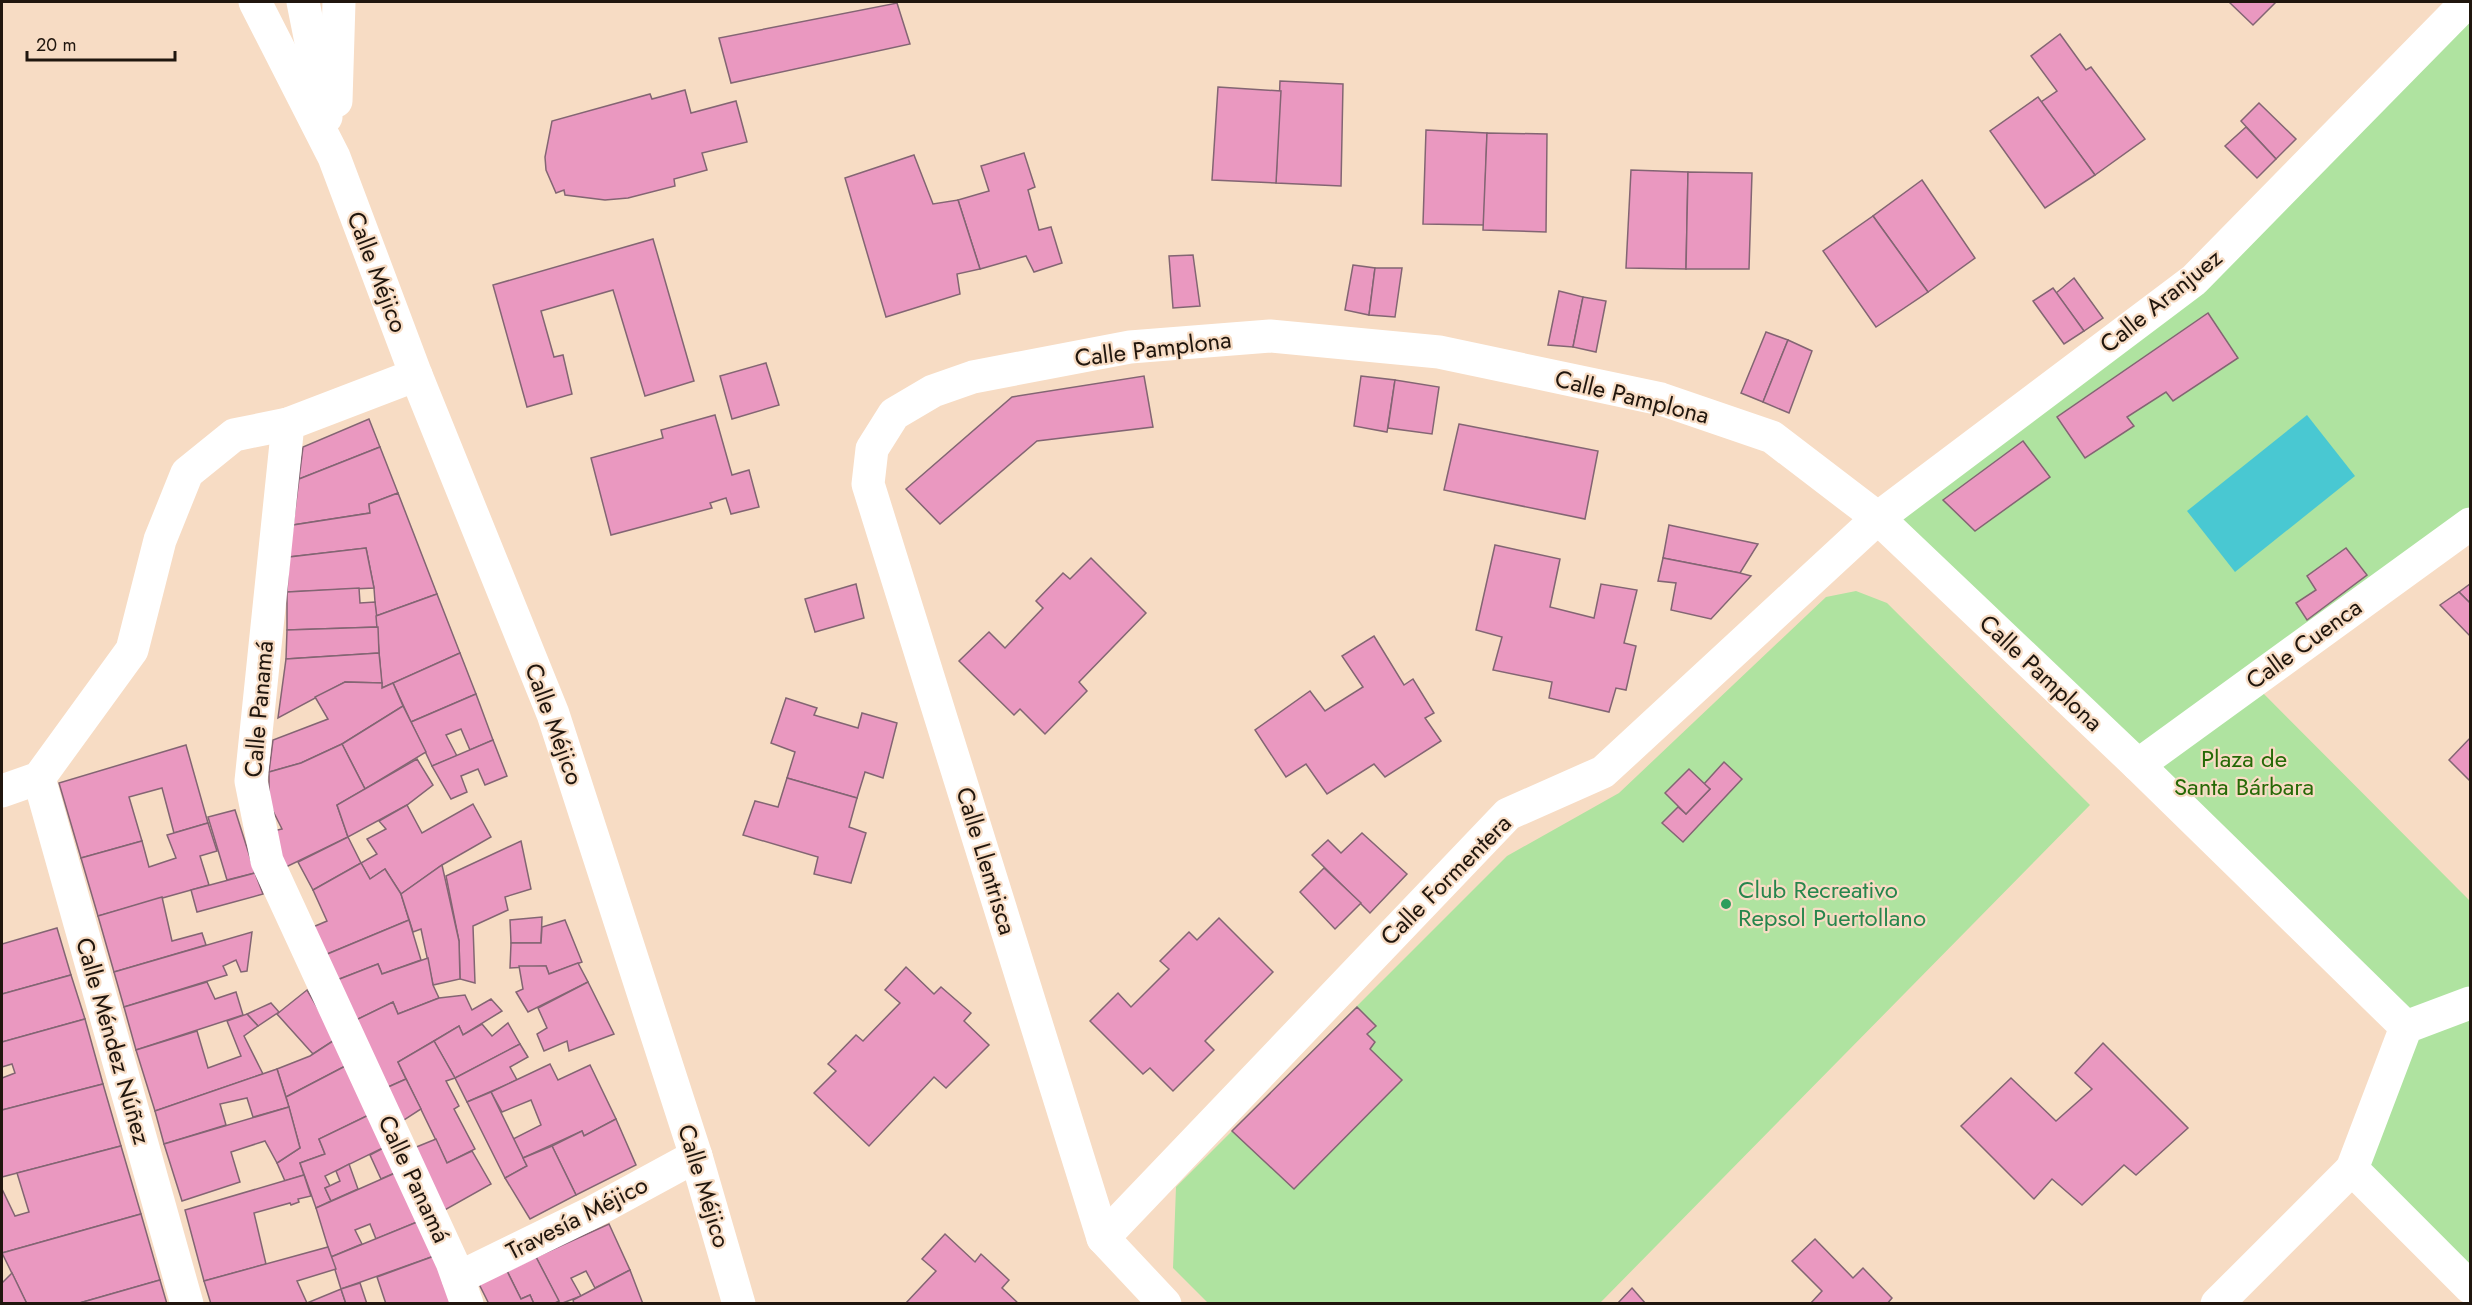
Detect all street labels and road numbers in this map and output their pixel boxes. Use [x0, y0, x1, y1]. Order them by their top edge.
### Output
street label: Calle Méjico [338, 206, 417, 337]
street label: Calle Aranjuez [2092, 240, 2229, 361]
street label: Calle Pamplona [1073, 322, 1233, 375]
street label: Calle Pamplona [1551, 360, 1713, 433]
street label: Calle Cuenca [2239, 590, 2369, 698]
street label: Calle Pamplona [1972, 606, 2111, 739]
street label: Calle Panamá [235, 639, 282, 779]
street label: Calle Méjico [516, 658, 593, 790]
street label: Calle Llentrisca [947, 783, 1026, 939]
street label: Calle Formentera [1372, 806, 1519, 953]
street label: Calle Méndez Núñez [67, 933, 160, 1148]
street label: Calle Panamá [370, 1109, 459, 1248]
street label: Calle Méjico [669, 1120, 740, 1252]
street label: Travesía Méjico [500, 1167, 654, 1268]

